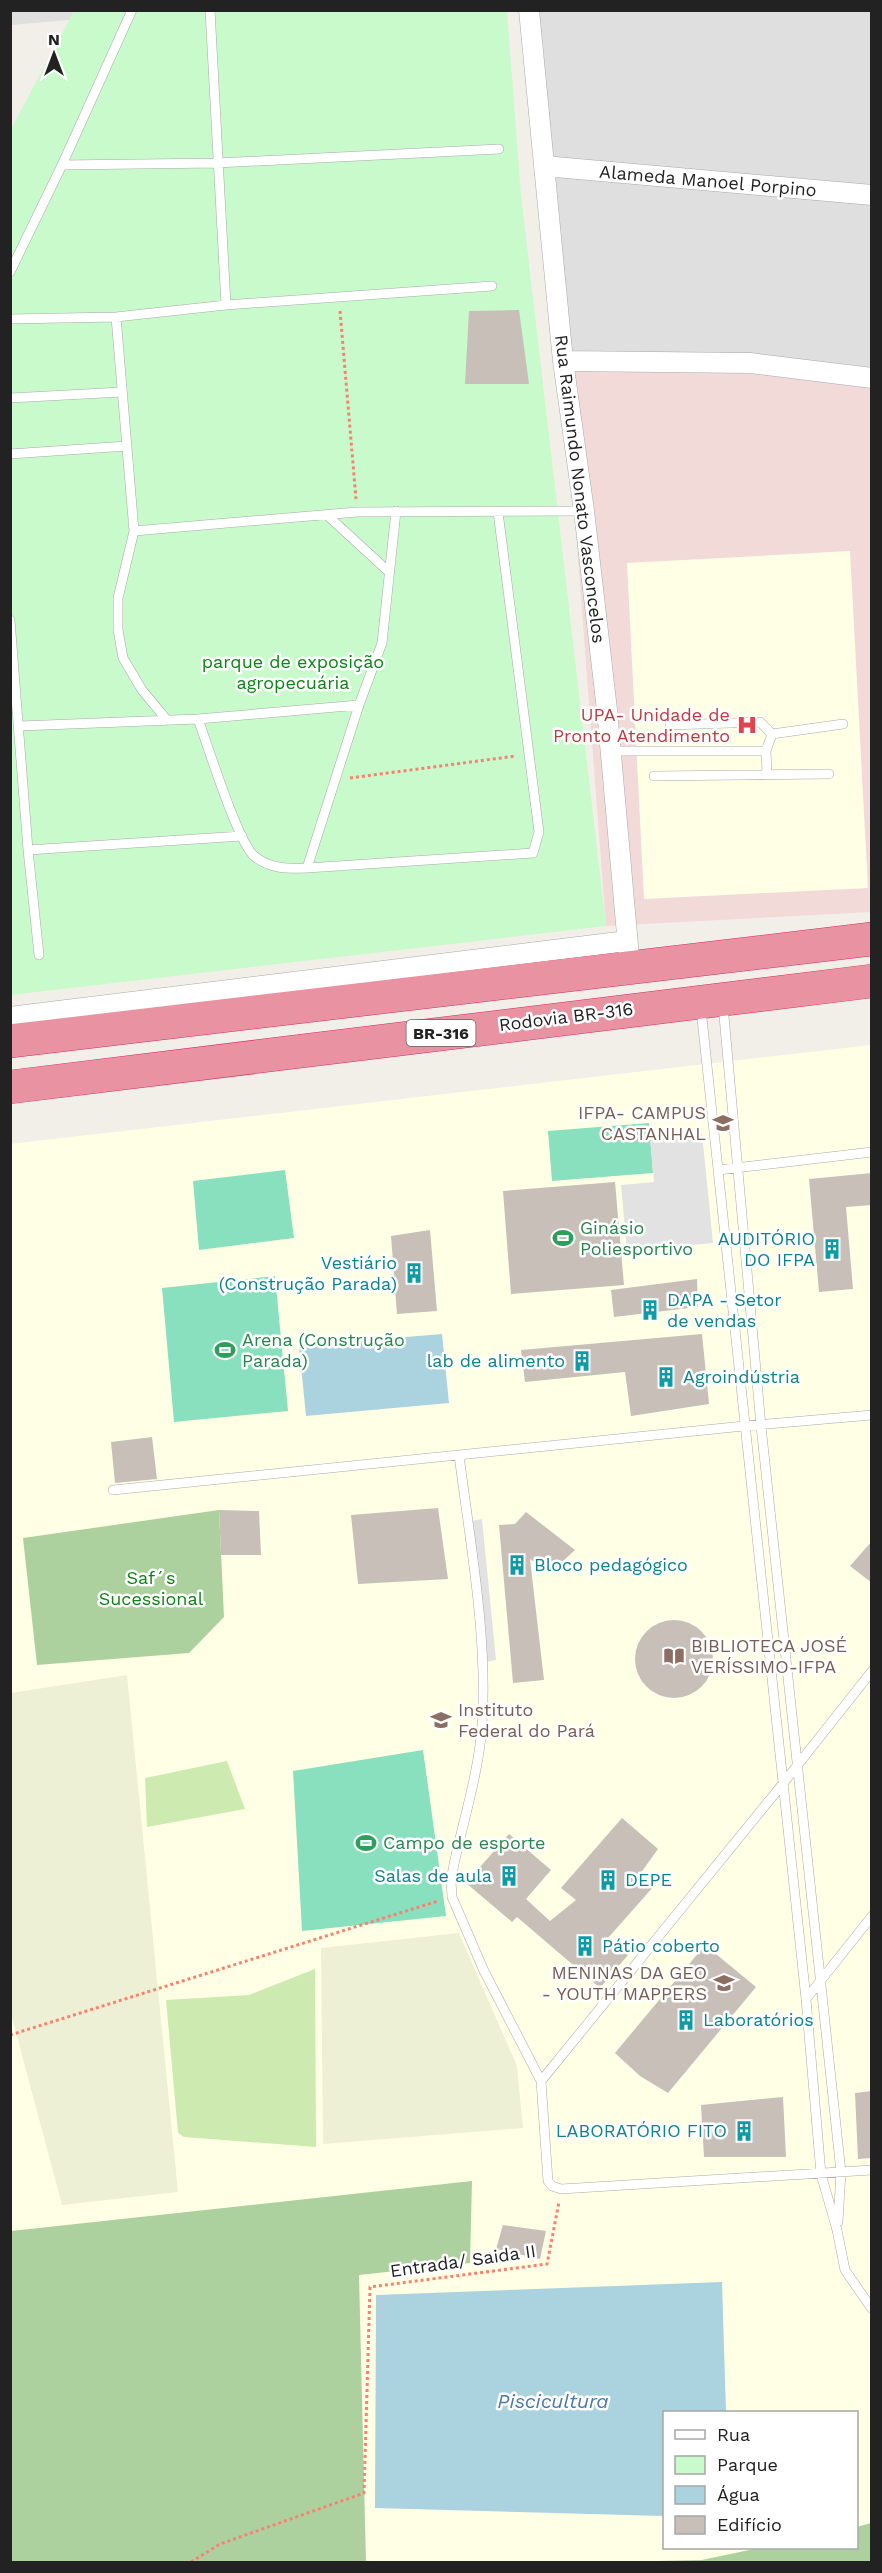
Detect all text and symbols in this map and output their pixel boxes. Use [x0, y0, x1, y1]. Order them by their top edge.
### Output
north arrow [24, 24, 84, 84]
text: N [48, 30, 60, 49]
street label: Alameda Manoel Porpino [598, 161, 818, 200]
street label: Rua Raimundo Nonato Vasconcelos [551, 334, 610, 644]
park label: parque de exposição agropecuária [202, 651, 384, 693]
place label: UPA- Unidade de Pronto Atendimento [553, 704, 730, 746]
hospital icon: UPA- Unidade de Pronto Atendimento [735, 713, 759, 737]
street label: Rodovia BR-316 [498, 998, 634, 1035]
road number: BR-316 [406, 1020, 476, 1046]
place label: IFPA- CAMPUS CASTANHAL [578, 1102, 706, 1144]
school or university icon: IFPA- CAMPUS CASTANHAL [711, 1111, 735, 1135]
place label: Ginásio Poliesportivo [580, 1217, 693, 1259]
sports icon: Ginásio Poliesportivo [551, 1226, 575, 1250]
place label: AUDITÓRIO DO IFPA [718, 1228, 815, 1270]
building icon: AUDITÓRIO DO IFPA [820, 1237, 844, 1261]
place label: Vestiário (Construção Parada) [219, 1252, 397, 1294]
building icon: Vestiário (Construção Parada) [402, 1261, 426, 1285]
place label: DAPA - Setor de vendas [667, 1289, 782, 1331]
building icon: DAPA - Setor de vendas [638, 1298, 662, 1322]
place label: Arena (Construção Parada) [242, 1329, 405, 1371]
sports icon: Arena (Construção Parada) [213, 1338, 237, 1362]
building icon: lab de alimento [570, 1349, 594, 1373]
place label: lab de alimento [427, 1350, 565, 1371]
building icon: Agroindústria [654, 1365, 678, 1389]
place label: Agroindústria [683, 1366, 800, 1387]
building icon: Bloco pedagógico [505, 1553, 529, 1577]
place label: Bloco pedagógico [534, 1554, 688, 1575]
park label: Saf´s Sucessional [99, 1567, 204, 1609]
place label: BIBLIOTECA JOSÉ VERÍSSIMO-IFPA [691, 1635, 847, 1677]
library icon: BIBLIOTECA JOSÉ VERÍSSIMO-IFPA [662, 1644, 686, 1668]
place label: Instituto Federal do Pará [458, 1699, 595, 1741]
school or university icon: Instituto Federal do Pará [429, 1708, 453, 1732]
sports icon: Campo de esporte [354, 1831, 378, 1855]
place label: Campo de esporte [383, 1832, 545, 1853]
building icon: Salas de aula [497, 1864, 521, 1888]
place label: Salas de aula [374, 1865, 492, 1886]
building icon: DEPE [596, 1868, 620, 1892]
place label: DEPE [625, 1869, 672, 1890]
building icon: Pátio coberto [573, 1934, 597, 1958]
place label: Pátio coberto [602, 1935, 720, 1956]
place label: MENINAS DA GEO - YOUTH MAPPERS [542, 1962, 707, 2004]
school or university icon: MENINAS DA GEO - YOUTH MAPPERS [712, 1971, 736, 1995]
building icon: Laboratórios [674, 2008, 698, 2032]
place label: Laboratórios [703, 2009, 814, 2030]
building icon: LABORATÓRIO FITO [732, 2119, 756, 2143]
place label: LABORATÓRIO FITO [556, 2120, 727, 2141]
street label: Entrada/ Saida II [389, 2240, 537, 2281]
water label: Piscicultura [497, 2389, 609, 2413]
legend [663, 2411, 858, 2549]
text: Rua [717, 2424, 750, 2445]
text: Parque [717, 2454, 778, 2475]
text: Água [717, 2484, 760, 2505]
text: Edifício [717, 2514, 782, 2535]

